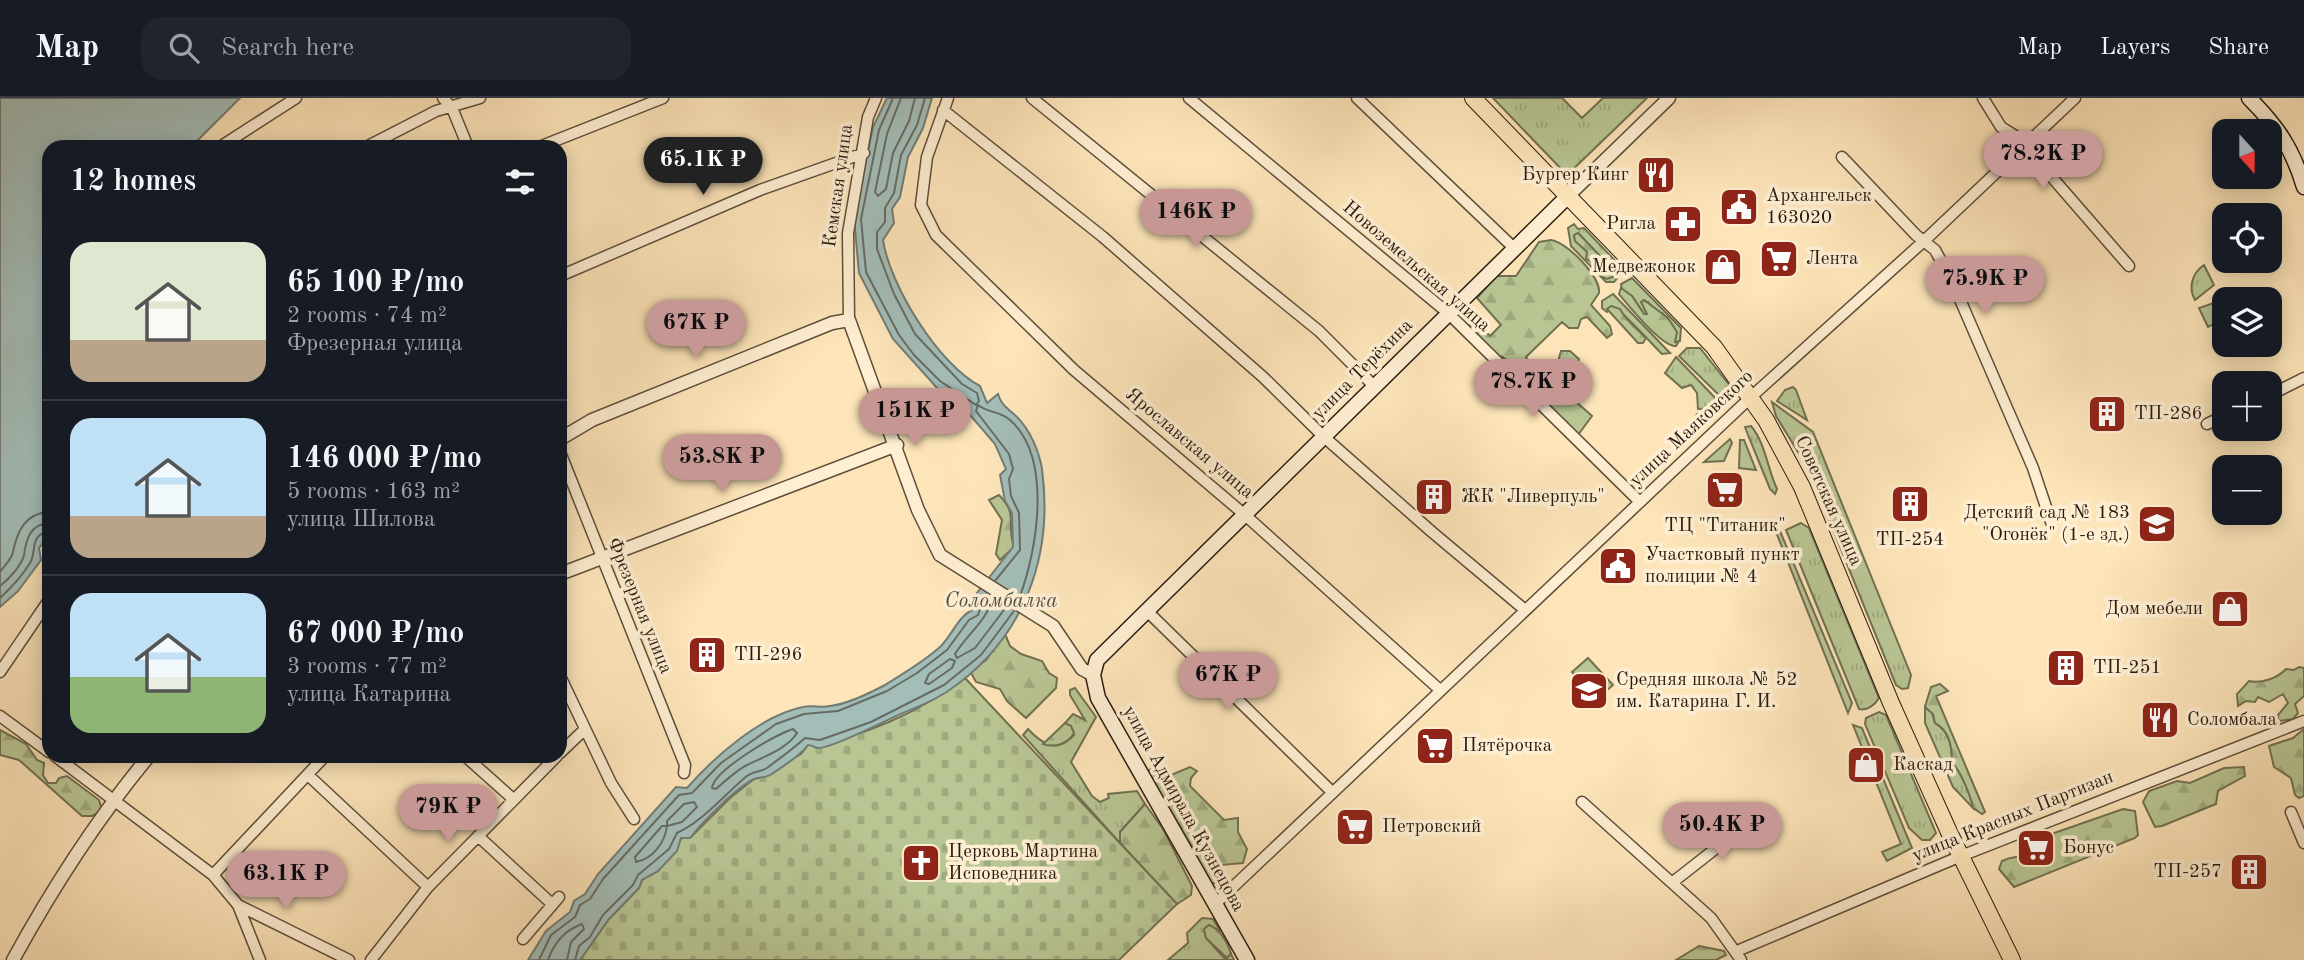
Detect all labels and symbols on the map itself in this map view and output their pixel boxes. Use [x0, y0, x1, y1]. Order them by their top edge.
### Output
north arrow [2212, 119, 2282, 189]
street label: Кемская улица [821, 122, 857, 249]
pin: 78.2K ₽ [1978, 132, 2108, 191]
pin: 65.1K ₽ [638, 138, 768, 197]
restaurant icon: Бургер Кинг [1635, 154, 1677, 196]
place label: Бургер Кинг [1522, 166, 1629, 185]
public building icon: Архангельск 163020 [1718, 186, 1760, 228]
place label: Архангельск 163020 [1766, 187, 1872, 228]
pin: 146K ₽ [1139, 190, 1253, 249]
street label: Новоземельская улица [1338, 198, 1494, 337]
pharmacy icon: Ригла [1662, 203, 1704, 245]
place label: Ригла [1606, 215, 1657, 234]
supermarket icon: Лента [1758, 238, 1800, 280]
shop icon: Медвежонок [1702, 246, 1744, 288]
place label: Лента [1806, 250, 1859, 269]
pin: 75.9K ₽ [1920, 256, 2050, 316]
place label: Медвежонок [1592, 258, 1696, 277]
pin: 67K ₽ [647, 300, 745, 360]
street label: улица Терёхина [1309, 316, 1417, 424]
pin: 78.7K ₽ [1468, 360, 1598, 419]
street label: улица Маяковского [1627, 367, 1757, 491]
street label: Ярославская улица [1121, 385, 1257, 503]
pin: 151K ₽ [858, 388, 972, 448]
building icon: ТП-286 [2086, 393, 2128, 435]
place label: ТП-286 [2134, 405, 2203, 424]
street label: Советская улица [1791, 433, 1865, 569]
pin: 53.8K ₽ [657, 434, 787, 494]
supermarket icon: ТЦ "Титаник" [1704, 469, 1746, 511]
building icon: ЖК "Ливерпуль" [1413, 476, 1455, 518]
building icon: ТП-254 [1889, 483, 1931, 525]
place label: ЖК "Ливерпуль" [1461, 488, 1605, 507]
school or university icon: Детский сад № 183 "Огонёк" (1-е зд.) [2136, 503, 2178, 545]
place label: Детский сад № 183 "Огонёк" (1-е зд.) [1964, 504, 2130, 545]
place label: ТЦ "Титаник" [1664, 517, 1786, 536]
place label: ТП-254 [1876, 531, 1944, 550]
street label: Фрезерная улица [603, 535, 675, 677]
public building icon: Участковый пункт полиции № 4 [1597, 545, 1639, 587]
place label: Участковый пункт полиции № 4 [1645, 546, 1800, 587]
shop icon: Дом мебели [2209, 588, 2251, 630]
water label: Соломбалка [944, 591, 1058, 612]
place label: Дом мебели [2106, 600, 2203, 619]
building icon: ТП-296 [686, 634, 728, 676]
place label: ТП-296 [734, 646, 803, 665]
building icon: ТП-251 [2045, 647, 2087, 689]
pin: 67K ₽ [1179, 652, 1277, 712]
place label: ТП-251 [2093, 659, 2162, 678]
school or university icon: Средняя школа № 52 им. Катарина Г. И. [1568, 670, 1610, 712]
place label: Средняя школа № 52 им. Катарина Г. И. [1616, 671, 1798, 712]
restaurant icon: Соломбала [2139, 699, 2181, 741]
street label: улица Адмирала Кузнецова [1118, 703, 1248, 916]
place label: Соломбала [2187, 711, 2277, 730]
supermarket icon: Пятёрочка [1414, 725, 1456, 767]
place label: Пятёрочка [1462, 737, 1553, 756]
shop icon: Каскад [1845, 744, 1887, 786]
place label: Каскад [1893, 756, 1953, 775]
street label: улица Красных Партизан [1910, 768, 2116, 866]
pin: 79K ₽ [399, 784, 497, 844]
pin: 50.4K ₽ [1657, 802, 1787, 862]
supermarket icon: Петровский [1334, 806, 1376, 848]
place label: Петровский [1382, 818, 1481, 837]
supermarket icon: Бонус [2015, 827, 2057, 869]
place label: Бонус [2063, 839, 2114, 858]
church icon: Церковь Мартина Исповедника [900, 842, 942, 884]
place label: Церковь Мартина Исповедника [948, 843, 1099, 884]
building icon: ТП-257 [2228, 851, 2270, 893]
pin: 63.1K ₽ [221, 852, 351, 911]
place label: ТП-257 [2153, 863, 2222, 882]

